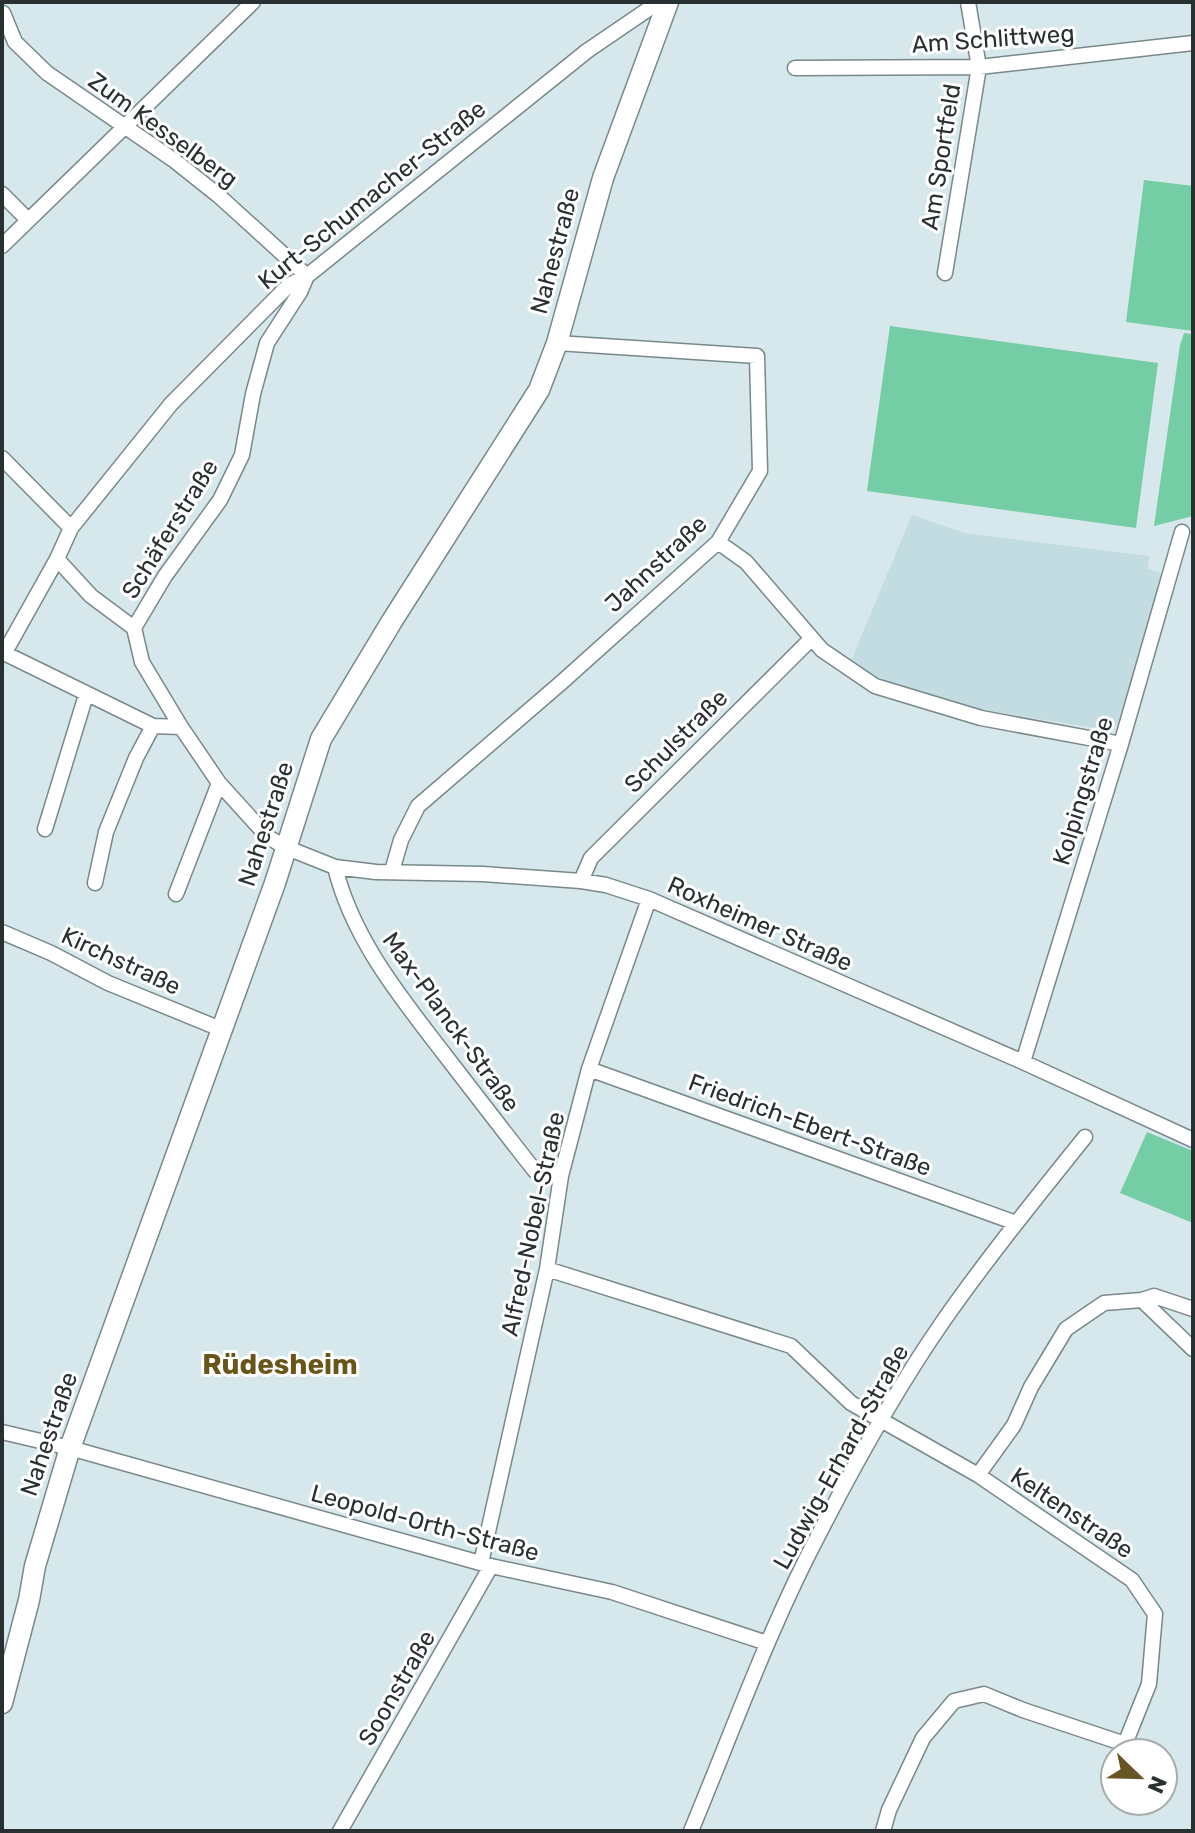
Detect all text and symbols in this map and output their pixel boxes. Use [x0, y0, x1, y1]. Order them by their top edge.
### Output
street label: Am Schlittweg [911, 19, 1075, 59]
street label: Zum Kesselberg [83, 67, 243, 193]
street label: Am Sportfeld [916, 82, 966, 232]
street label: Kurt-Schumacher-Straße [253, 95, 491, 295]
street label: Nahestraße [525, 185, 585, 317]
street label: Schäferstraße [116, 454, 224, 604]
street label: Jahnstraße [599, 510, 713, 618]
street label: Schulstraße [619, 684, 733, 798]
street label: Kolpingstraße [1047, 713, 1119, 869]
street label: Nahestraße [233, 758, 299, 890]
street label: Roxheimer Straße [663, 871, 857, 977]
street label: Kirchstraße [57, 921, 185, 1001]
street label: Max-Planck-Straße [377, 927, 525, 1117]
street label: Friedrich-Ebert-Straße [685, 1068, 935, 1182]
street label: Alfred-Nobel-Straße [496, 1109, 570, 1339]
street label: Ludwig-Erhard-Straße [768, 1340, 914, 1574]
district label: Rüdesheim [202, 1348, 358, 1381]
street label: Nahestraße [15, 1368, 83, 1500]
street label: Keltenstraße [1005, 1462, 1139, 1564]
street label: Leopold-Orth-Straße [308, 1479, 542, 1567]
street label: Soonstraße [353, 1625, 441, 1751]
north arrow [1099, 1737, 1179, 1817]
text: N [1141, 1772, 1172, 1797]

